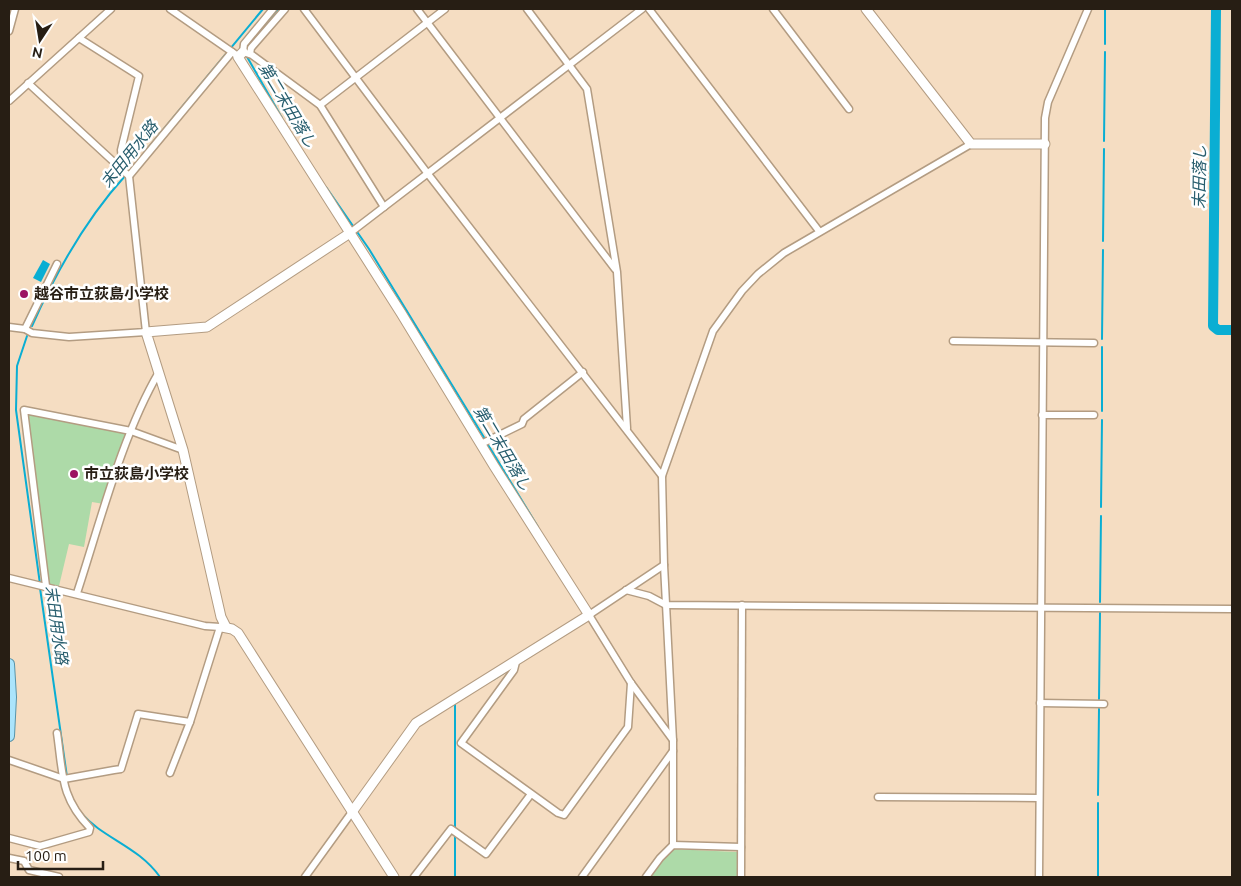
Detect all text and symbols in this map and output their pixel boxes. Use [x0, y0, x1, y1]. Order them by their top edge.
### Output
north arrow [15, 15, 65, 65]
text: N [31, 44, 44, 62]
water label: 第二末田落し [256, 59, 320, 151]
water label: 末田用水路 [97, 116, 162, 191]
water label: 末田落し [1189, 145, 1209, 209]
place label: 越谷市立荻島小学校 [34, 285, 169, 302]
marker: 越谷市立荻島小学校 [18, 288, 30, 300]
water label: 第二末田落し [471, 402, 535, 494]
place label: 市立荻島小学校 [84, 465, 189, 482]
marker: 市立荻島小学校 [68, 468, 80, 480]
water label: 末田用水路 [43, 584, 72, 668]
scale bar [18, 838, 102, 870]
text: 100 m [25, 847, 67, 864]

